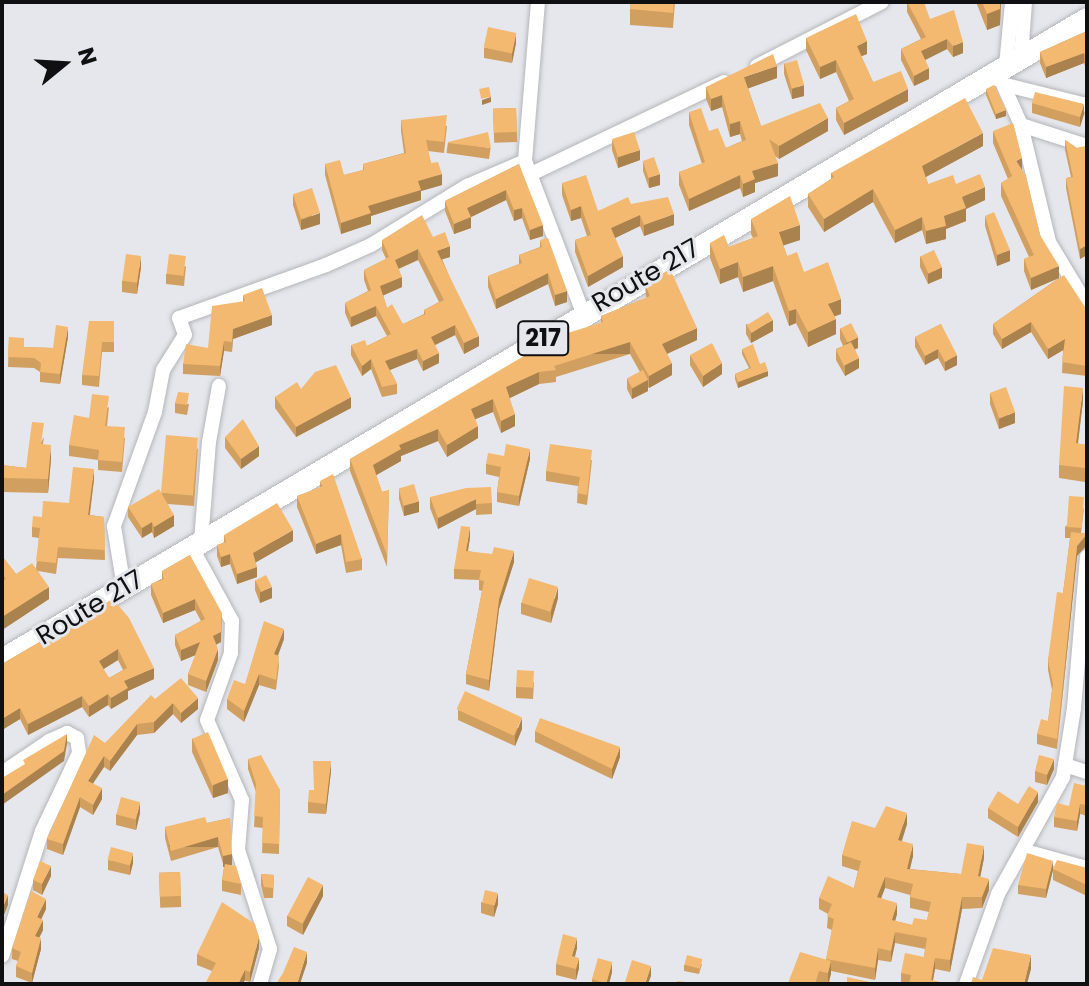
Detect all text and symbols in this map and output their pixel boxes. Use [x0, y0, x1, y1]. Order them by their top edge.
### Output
north arrow [24, 24, 104, 104]
text: N [70, 44, 105, 69]
street label: Route 217 [587, 233, 705, 319]
road number: 217 [517, 318, 569, 358]
street label: Route 217 [31, 564, 149, 652]

